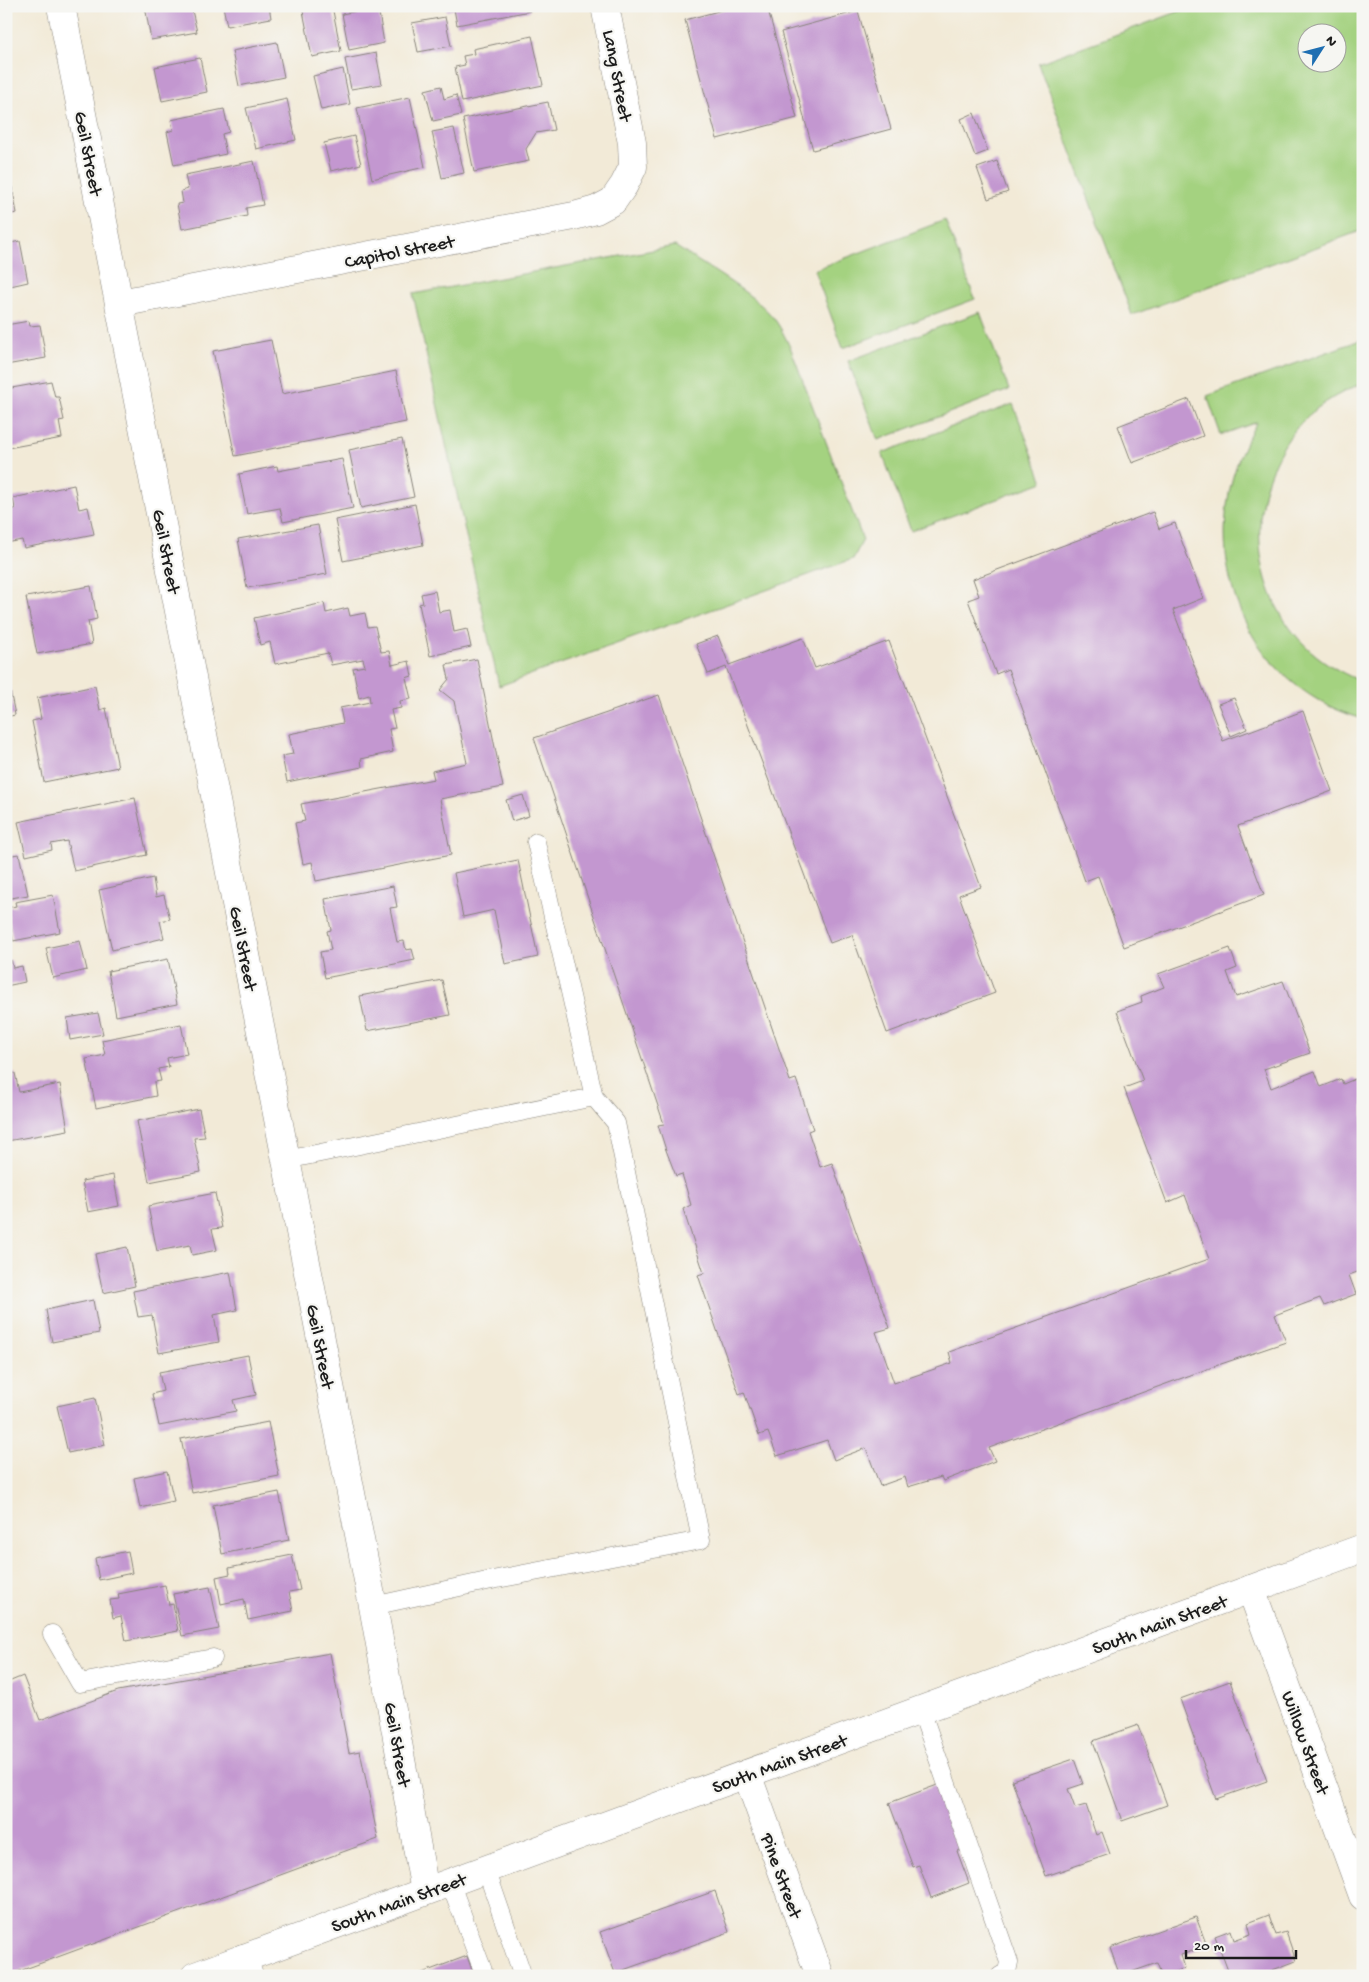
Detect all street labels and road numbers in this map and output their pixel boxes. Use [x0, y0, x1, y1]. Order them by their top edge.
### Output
street label: Lang Street [595, 28, 636, 125]
street label: Geil Street [67, 110, 106, 200]
street label: Capitol Street [343, 231, 459, 275]
street label: Geil Street [145, 508, 184, 598]
street label: Geil Street [222, 905, 261, 995]
street label: Geil Street [299, 1303, 338, 1393]
street label: South Main Street [1090, 1590, 1233, 1661]
street label: Willow Street [1274, 1688, 1334, 1800]
street label: Geil Street [377, 1701, 415, 1791]
street label: South Main Street [710, 1729, 853, 1800]
street label: Pine Street [753, 1830, 806, 1924]
street label: South Main Street [329, 1868, 472, 1939]

